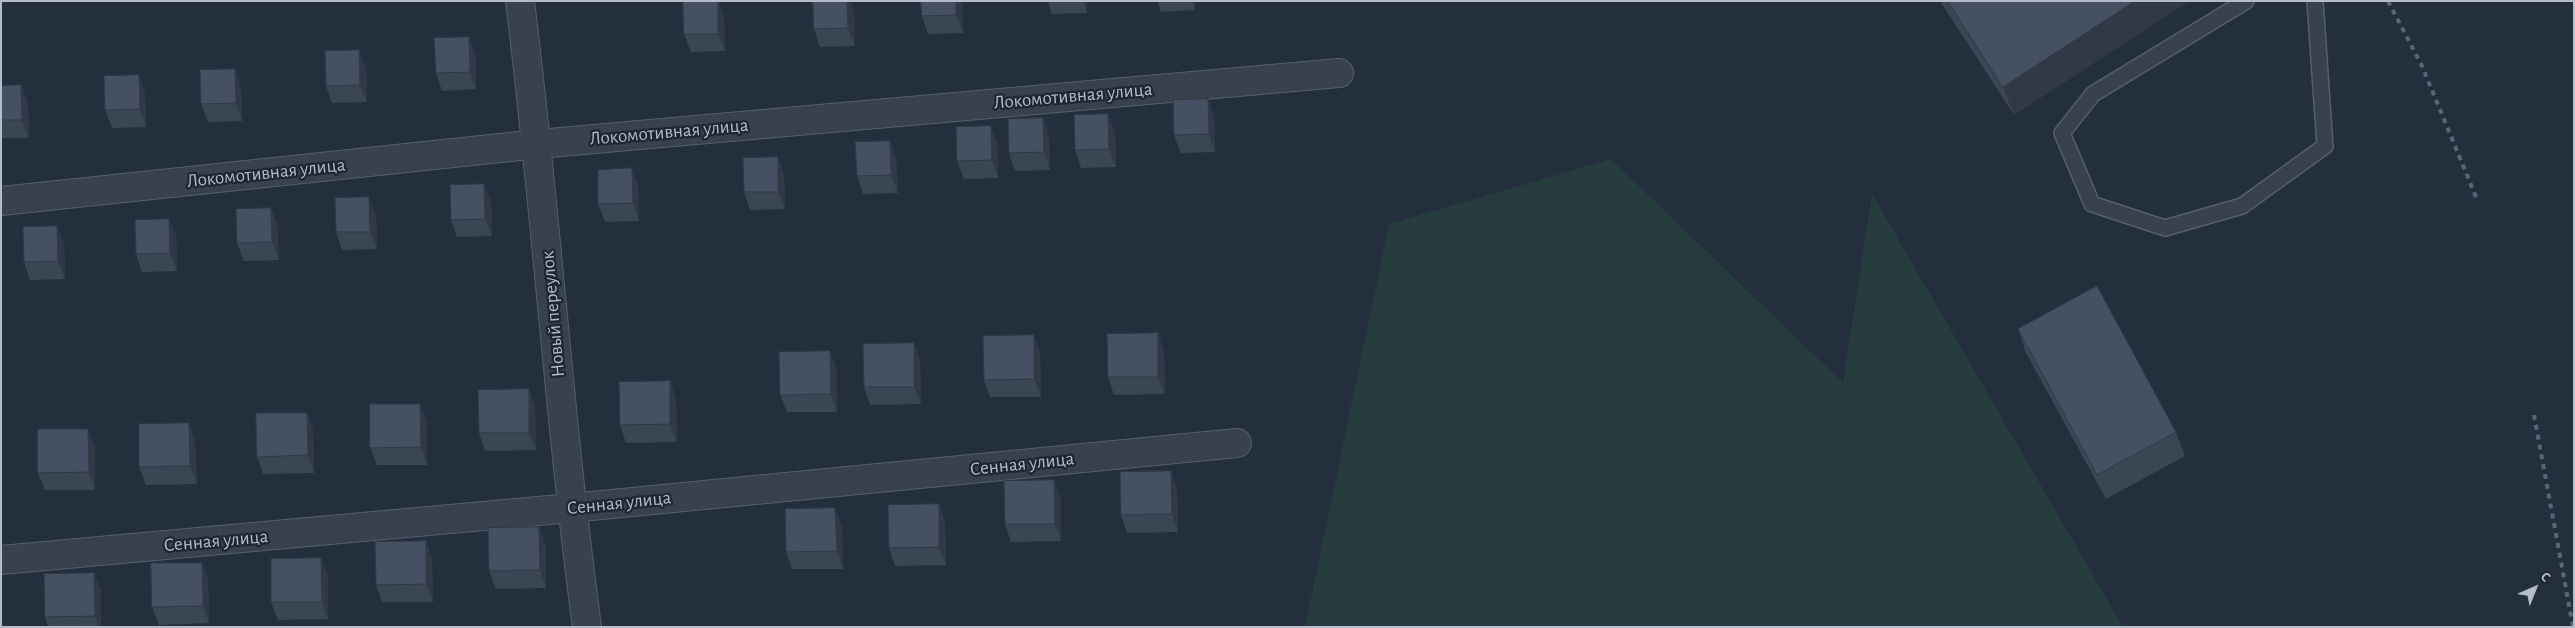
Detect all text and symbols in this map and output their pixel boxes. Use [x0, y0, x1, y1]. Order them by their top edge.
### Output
street label: Локомотивная улица [993, 78, 1153, 114]
street label: Локомотивная улица [589, 114, 749, 150]
street label: Локомотивная улица [186, 153, 346, 193]
street label: Новый переулок [536, 250, 570, 378]
street label: Сенная улица [969, 447, 1075, 481]
street label: Сенная улица [566, 486, 672, 520]
street label: Сенная улица [163, 525, 269, 557]
north arrow [2510, 563, 2560, 613]
text: С [2538, 569, 2553, 585]

